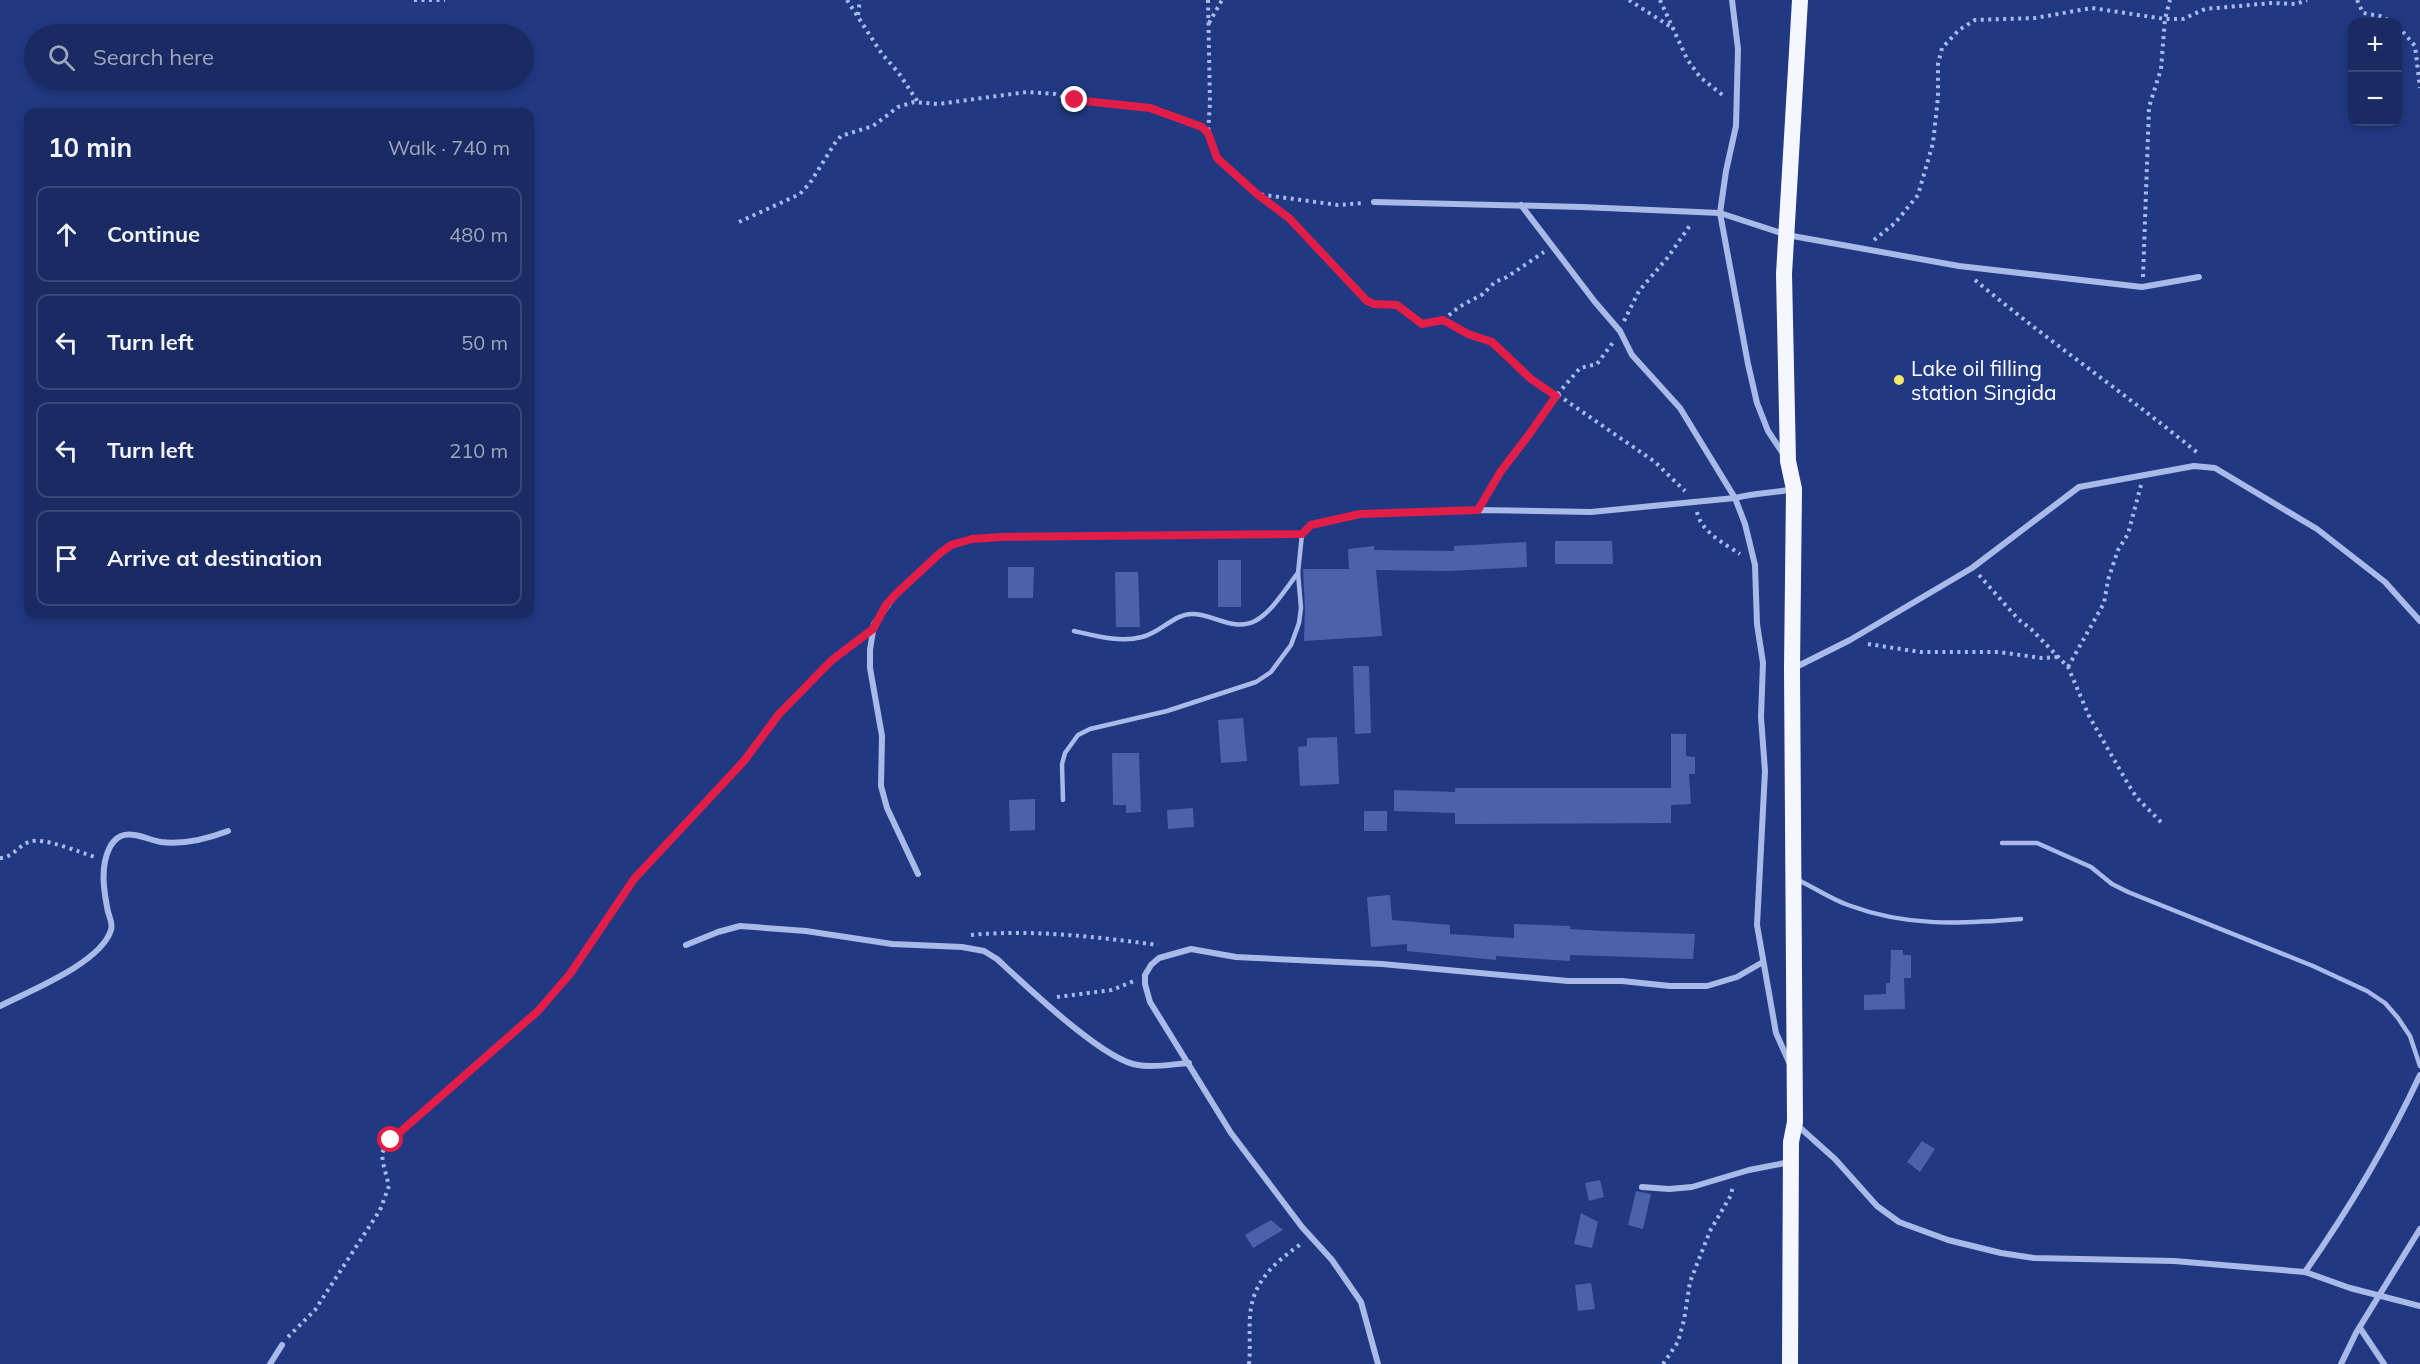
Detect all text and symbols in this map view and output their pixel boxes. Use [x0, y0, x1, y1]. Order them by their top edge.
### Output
map controls [2348, 18, 2402, 126]
button: + [2348, 18, 2402, 72]
search box [24, 24, 534, 90]
icon: search [45, 41, 78, 74]
text: Search here [93, 43, 214, 71]
button: − [2348, 72, 2402, 126]
route end [1061, 86, 1087, 112]
text: 10 min [48, 131, 132, 164]
text: Walk · 740 m [388, 135, 510, 160]
icon: ahead [50, 218, 83, 251]
text: Continue [107, 220, 200, 248]
text: 480 m [449, 222, 508, 247]
icon: left [50, 326, 83, 359]
text: Turn left [107, 328, 194, 356]
text: 50 m [461, 330, 508, 355]
place label: Lake oil filling station Singida [1911, 355, 2057, 405]
marker: Lake oil filling station Singida [1892, 373, 1906, 387]
icon: left [50, 434, 83, 467]
text: Turn left [107, 436, 194, 464]
text: 210 m [449, 438, 508, 463]
icon: arrive [50, 542, 83, 575]
text: Arrive at destination [107, 544, 322, 572]
route start [377, 1126, 403, 1152]

